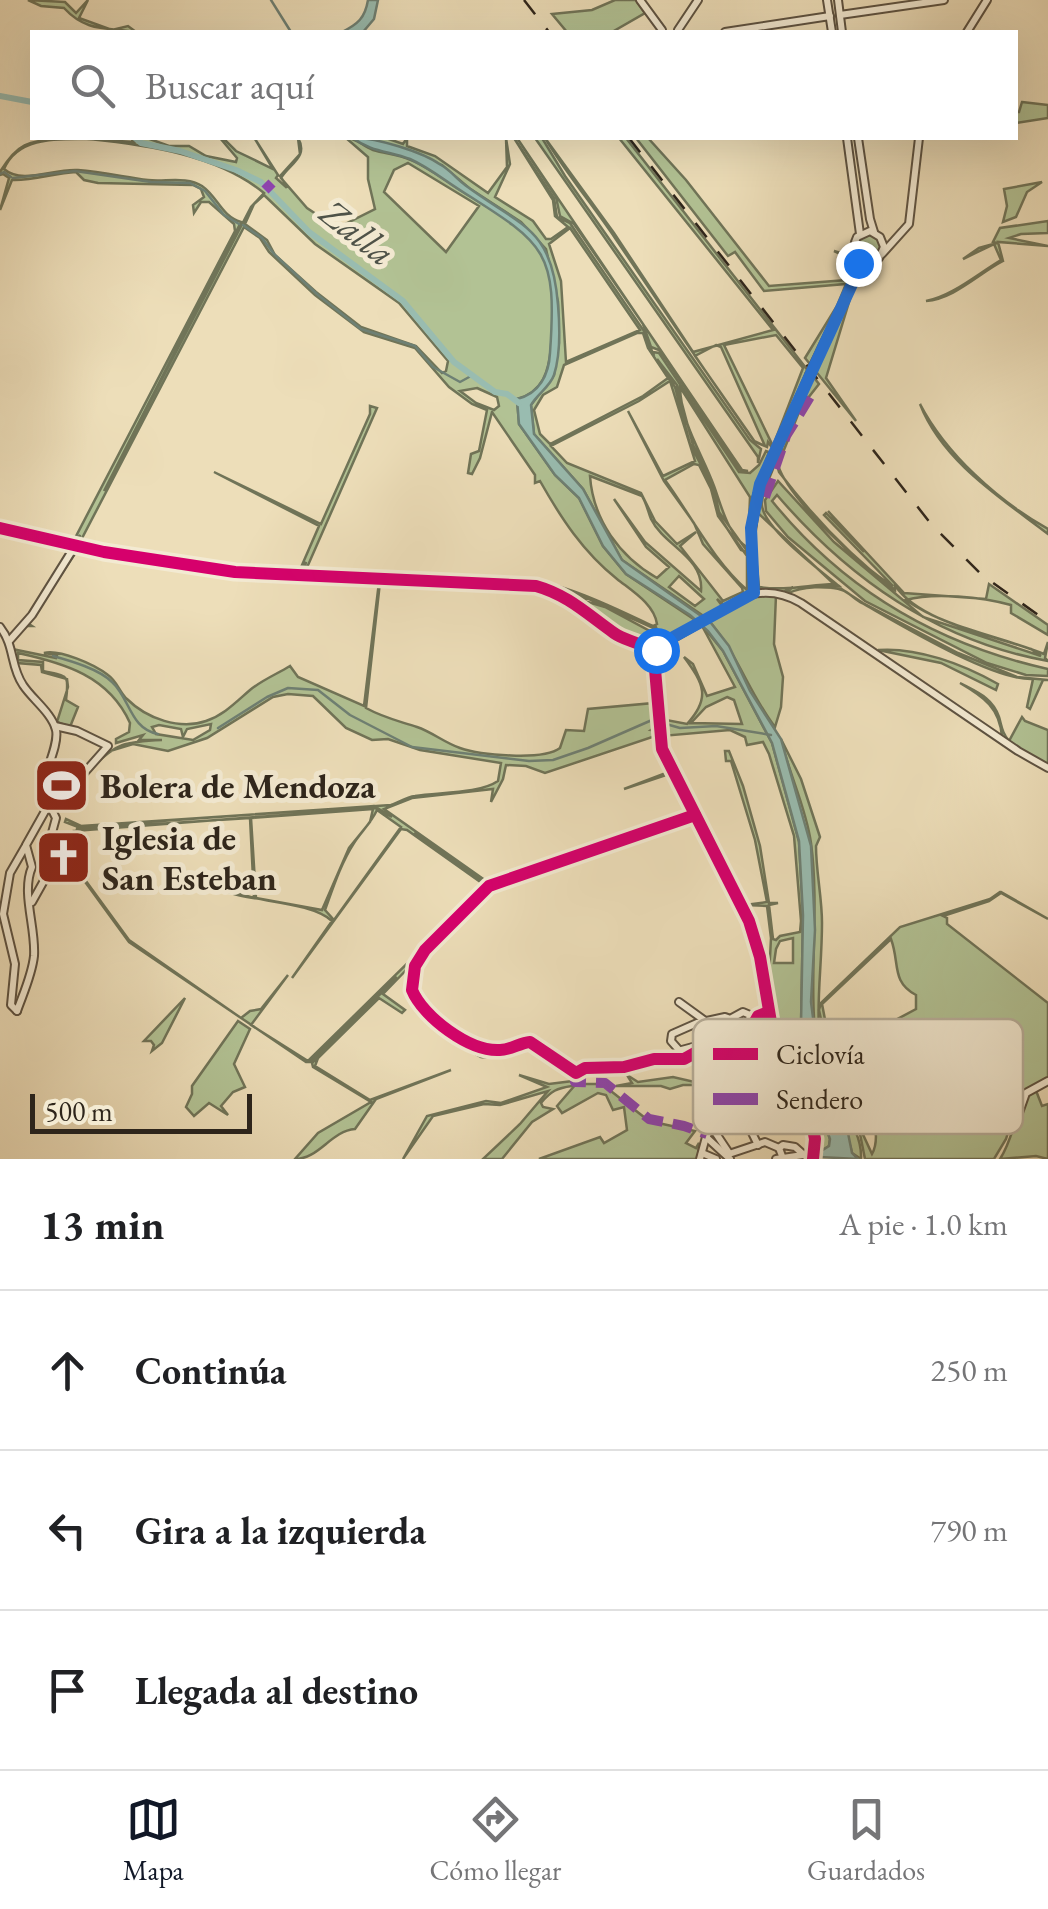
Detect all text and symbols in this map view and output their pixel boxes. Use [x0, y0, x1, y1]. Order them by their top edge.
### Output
search box [30, 30, 1018, 140]
icon: search [65, 58, 120, 113]
text: Buscar aquí [145, 61, 314, 110]
water label: Zalla [310, 187, 405, 277]
route end [836, 241, 882, 287]
route start [634, 628, 680, 674]
sports icon: Bolera de Mendoza [31, 755, 91, 815]
place label: Bolera de Mendoza [100, 763, 376, 808]
place label: Iglesia de San Esteban [102, 815, 277, 900]
church icon: Iglesia de San Esteban [33, 827, 93, 887]
legend [693, 1019, 1023, 1134]
text: Ciclovía [776, 1036, 865, 1072]
text: Sendero [776, 1081, 863, 1117]
scale bar [30, 1089, 252, 1134]
text: 500 m [45, 1093, 113, 1129]
text: 13 min [40, 1197, 164, 1252]
text: A pie · 1.0 km [839, 1203, 1008, 1245]
icon: ahead [40, 1343, 95, 1398]
text: Continúa [135, 1346, 287, 1395]
text: 250 m [931, 1349, 1008, 1391]
icon: left [40, 1503, 95, 1558]
text: Gira a la izquierda [135, 1506, 426, 1555]
text: 790 m [931, 1509, 1008, 1551]
icon: arrive [40, 1663, 95, 1718]
text: Llegada al destino [135, 1666, 418, 1715]
tab: Mapa [123, 1792, 184, 1888]
tab: Cómo llegar [429, 1792, 561, 1888]
tab: Guardados [807, 1792, 925, 1888]

